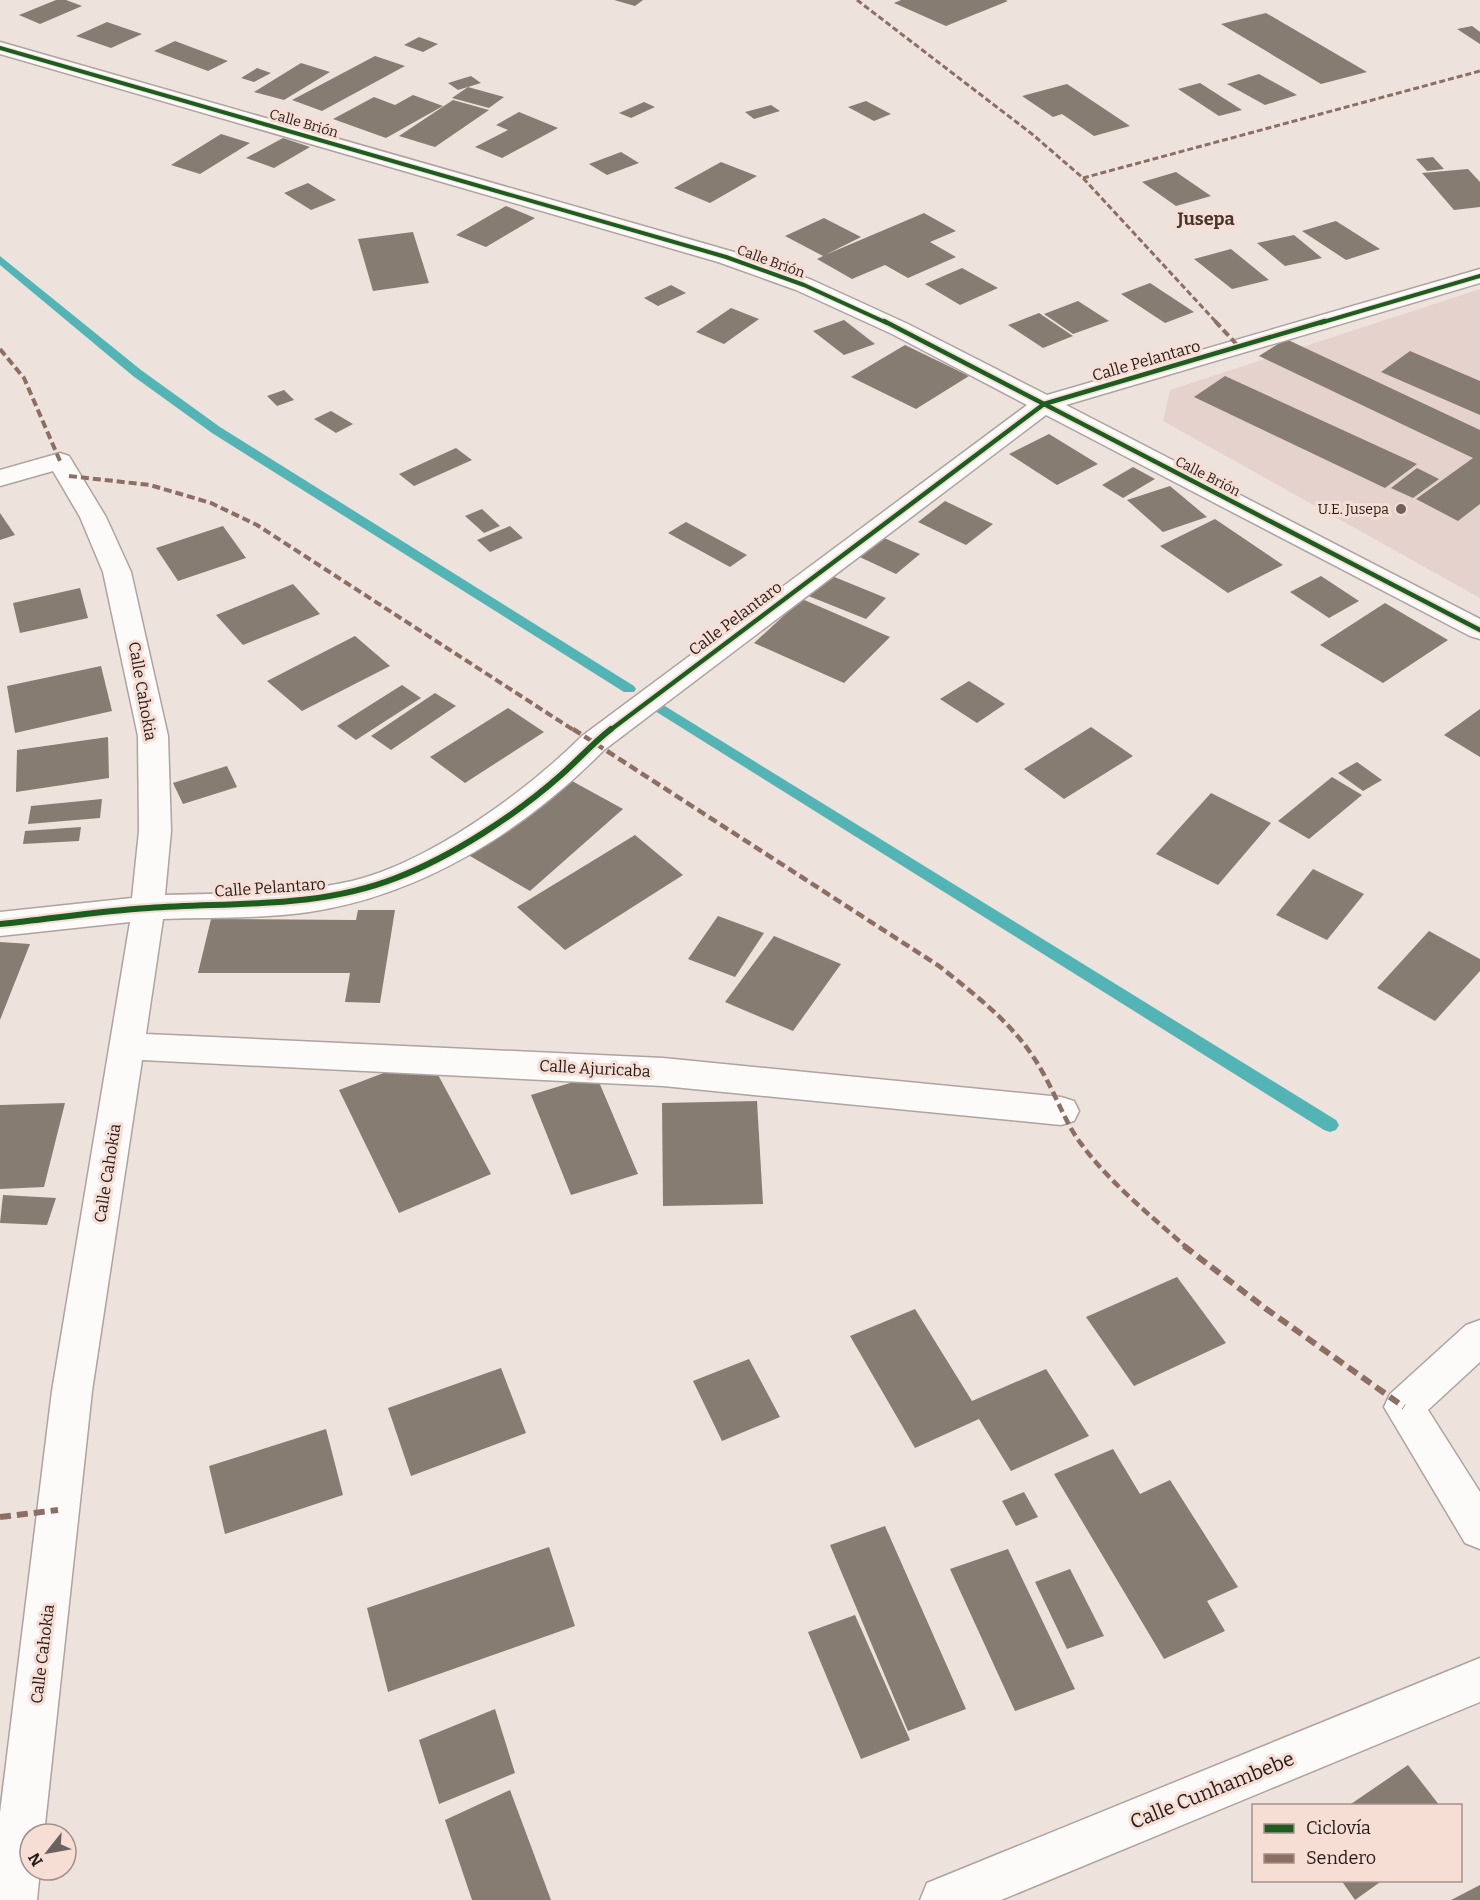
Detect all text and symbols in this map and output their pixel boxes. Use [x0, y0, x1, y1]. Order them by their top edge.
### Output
street label: Calle Brión [268, 106, 340, 141]
district label: Jusepa [1176, 208, 1235, 230]
street label: Calle Brión [735, 241, 807, 282]
street label: Calle Pelantaro [1090, 336, 1202, 385]
street label: Calle Brión [1172, 453, 1243, 500]
place label: U.E. Jusepa [1318, 501, 1389, 518]
marker: U.E. Jusepa [1394, 502, 1408, 516]
street label: Calle Pelantaro [685, 577, 786, 660]
street label: Calle Cahokia [124, 640, 161, 742]
street label: Calle Pelantaro [214, 874, 326, 901]
street label: Calle Ajuricaba [539, 1056, 651, 1081]
street label: Calle Cahokia [90, 1122, 125, 1224]
street label: Calle Cahokia [27, 1603, 58, 1705]
street label: Calle Cunhambebe [1126, 1746, 1298, 1834]
legend [1252, 1804, 1462, 1882]
text: Ciclovía [1306, 1817, 1371, 1839]
north arrow [18, 1822, 78, 1882]
text: Sendero [1306, 1847, 1376, 1869]
text: N [24, 1849, 47, 1870]

